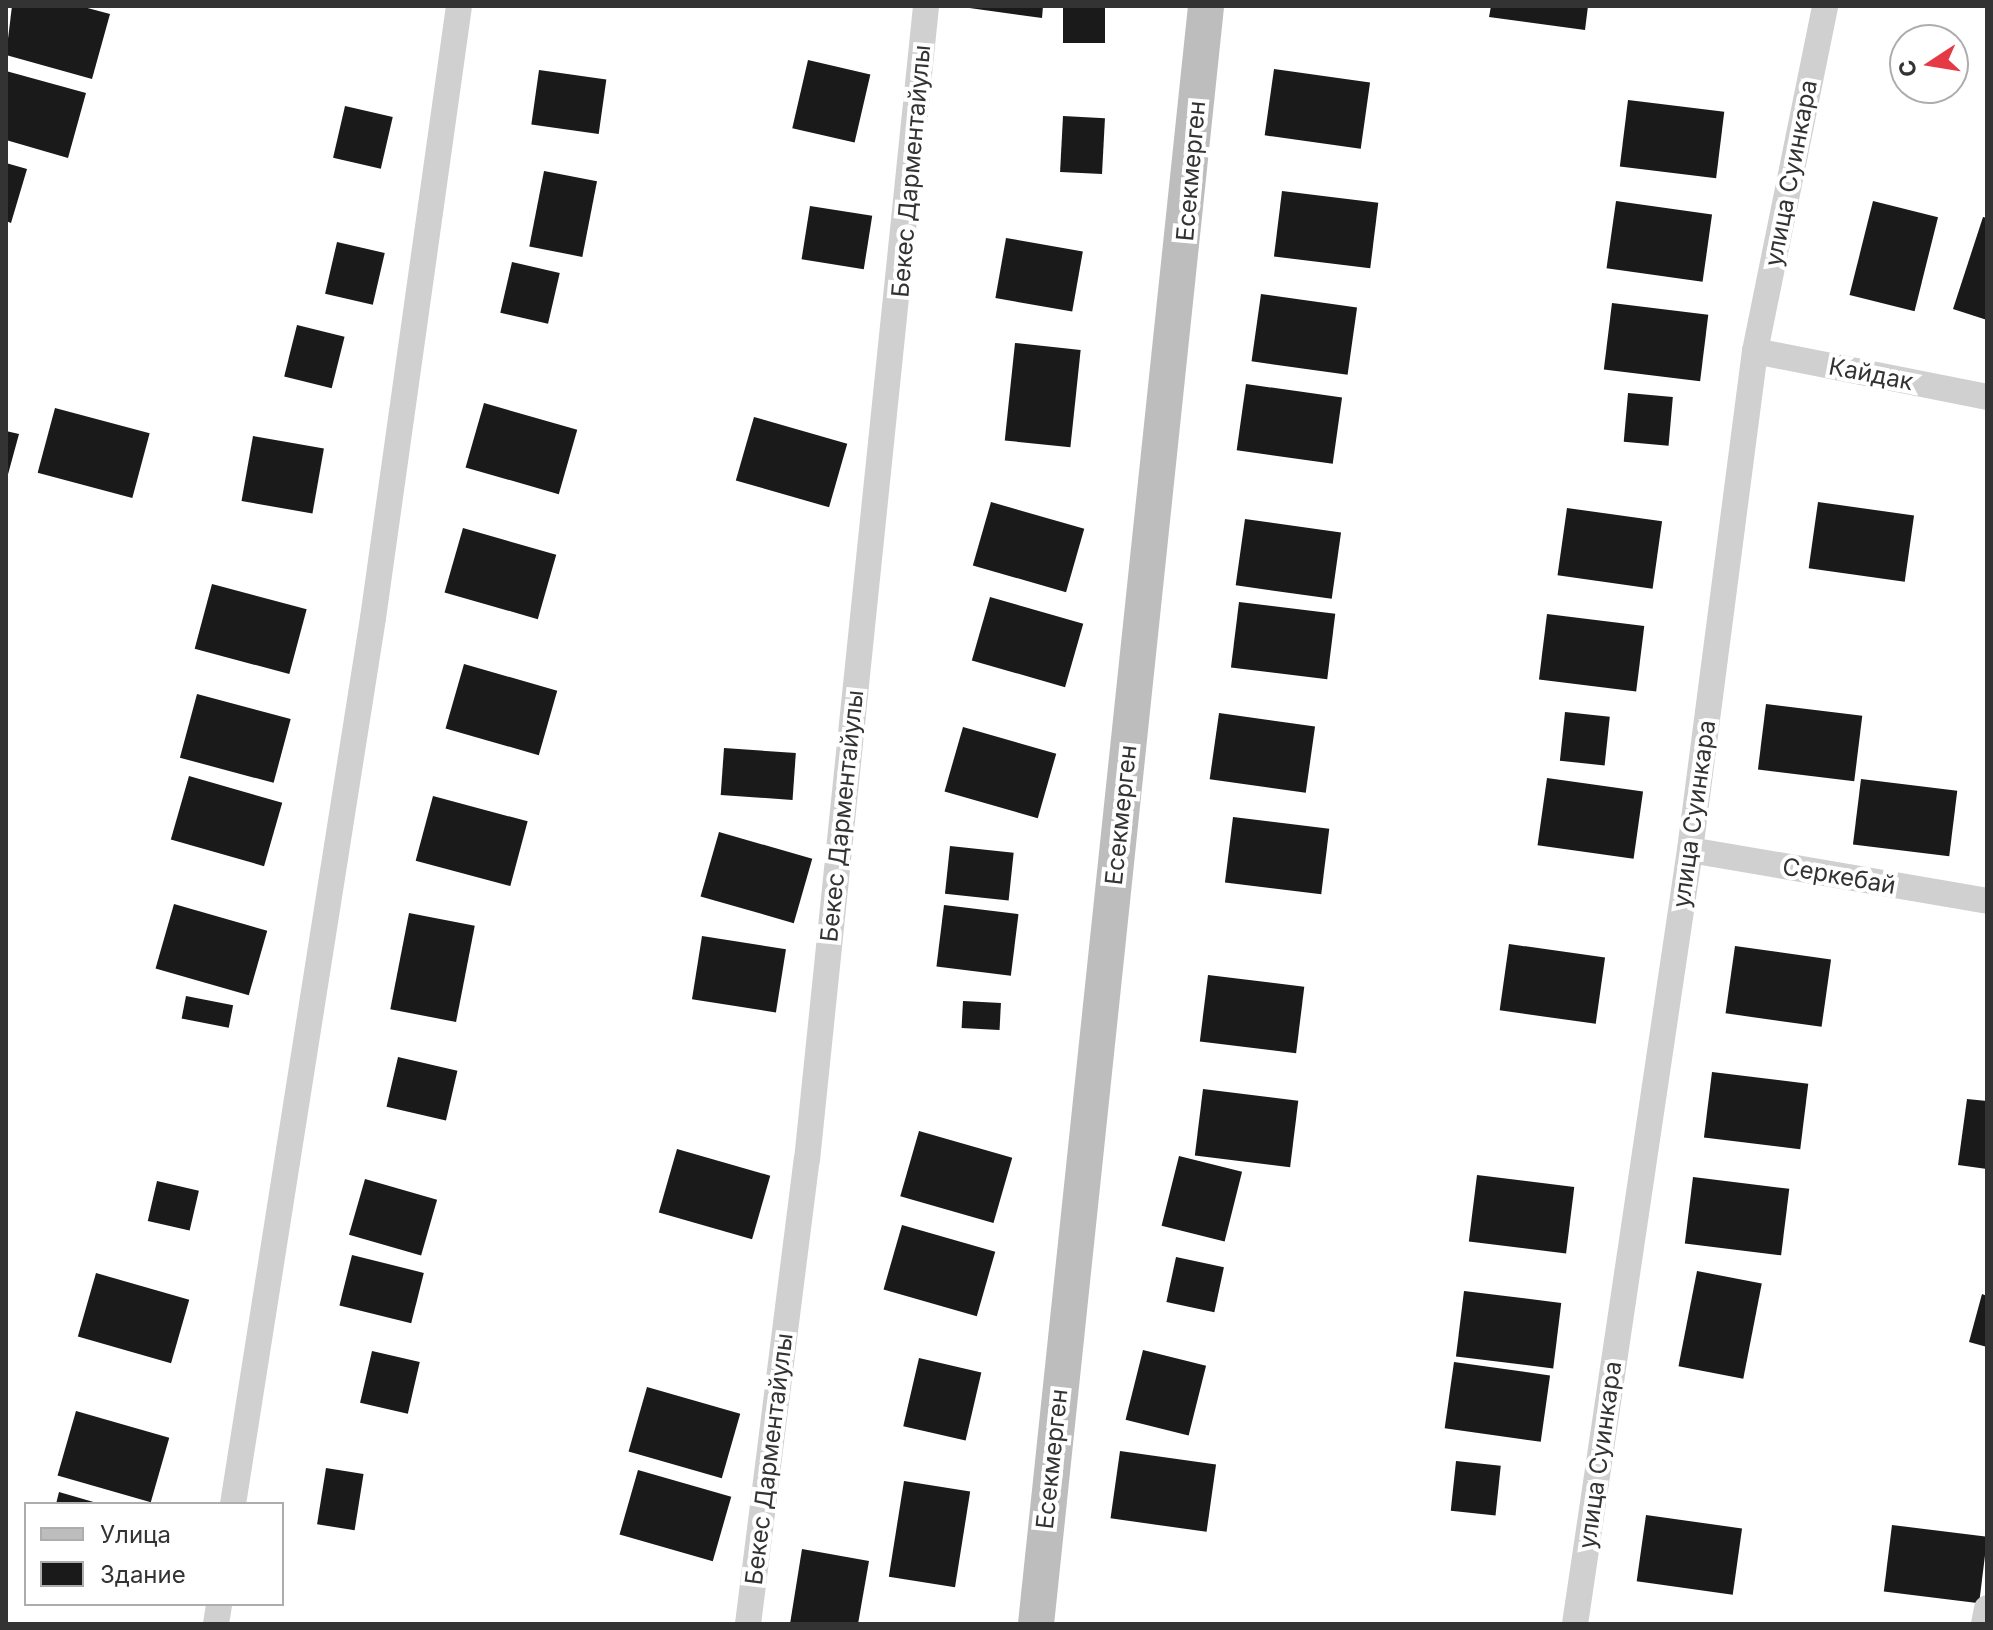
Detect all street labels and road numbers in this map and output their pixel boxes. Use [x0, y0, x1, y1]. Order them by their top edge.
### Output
street label: Бекес Дарментайулы [886, 44, 936, 298]
street label: улица Суинкара [1759, 77, 1823, 269]
street label: Eсекмерген [1171, 100, 1211, 242]
street label: Кайдак [1826, 352, 1916, 396]
street label: Бекес Дарментайулы [814, 689, 870, 943]
street label: улица Суинкара [1667, 718, 1721, 910]
street label: Eсекмерген [1099, 744, 1143, 886]
street label: Серкебай [1780, 852, 1898, 900]
street label: Бекес Дарментайулы [739, 1332, 799, 1586]
street label: улица Суинкара [1573, 1359, 1627, 1551]
street label: Eсекмерген [1030, 1388, 1074, 1530]

